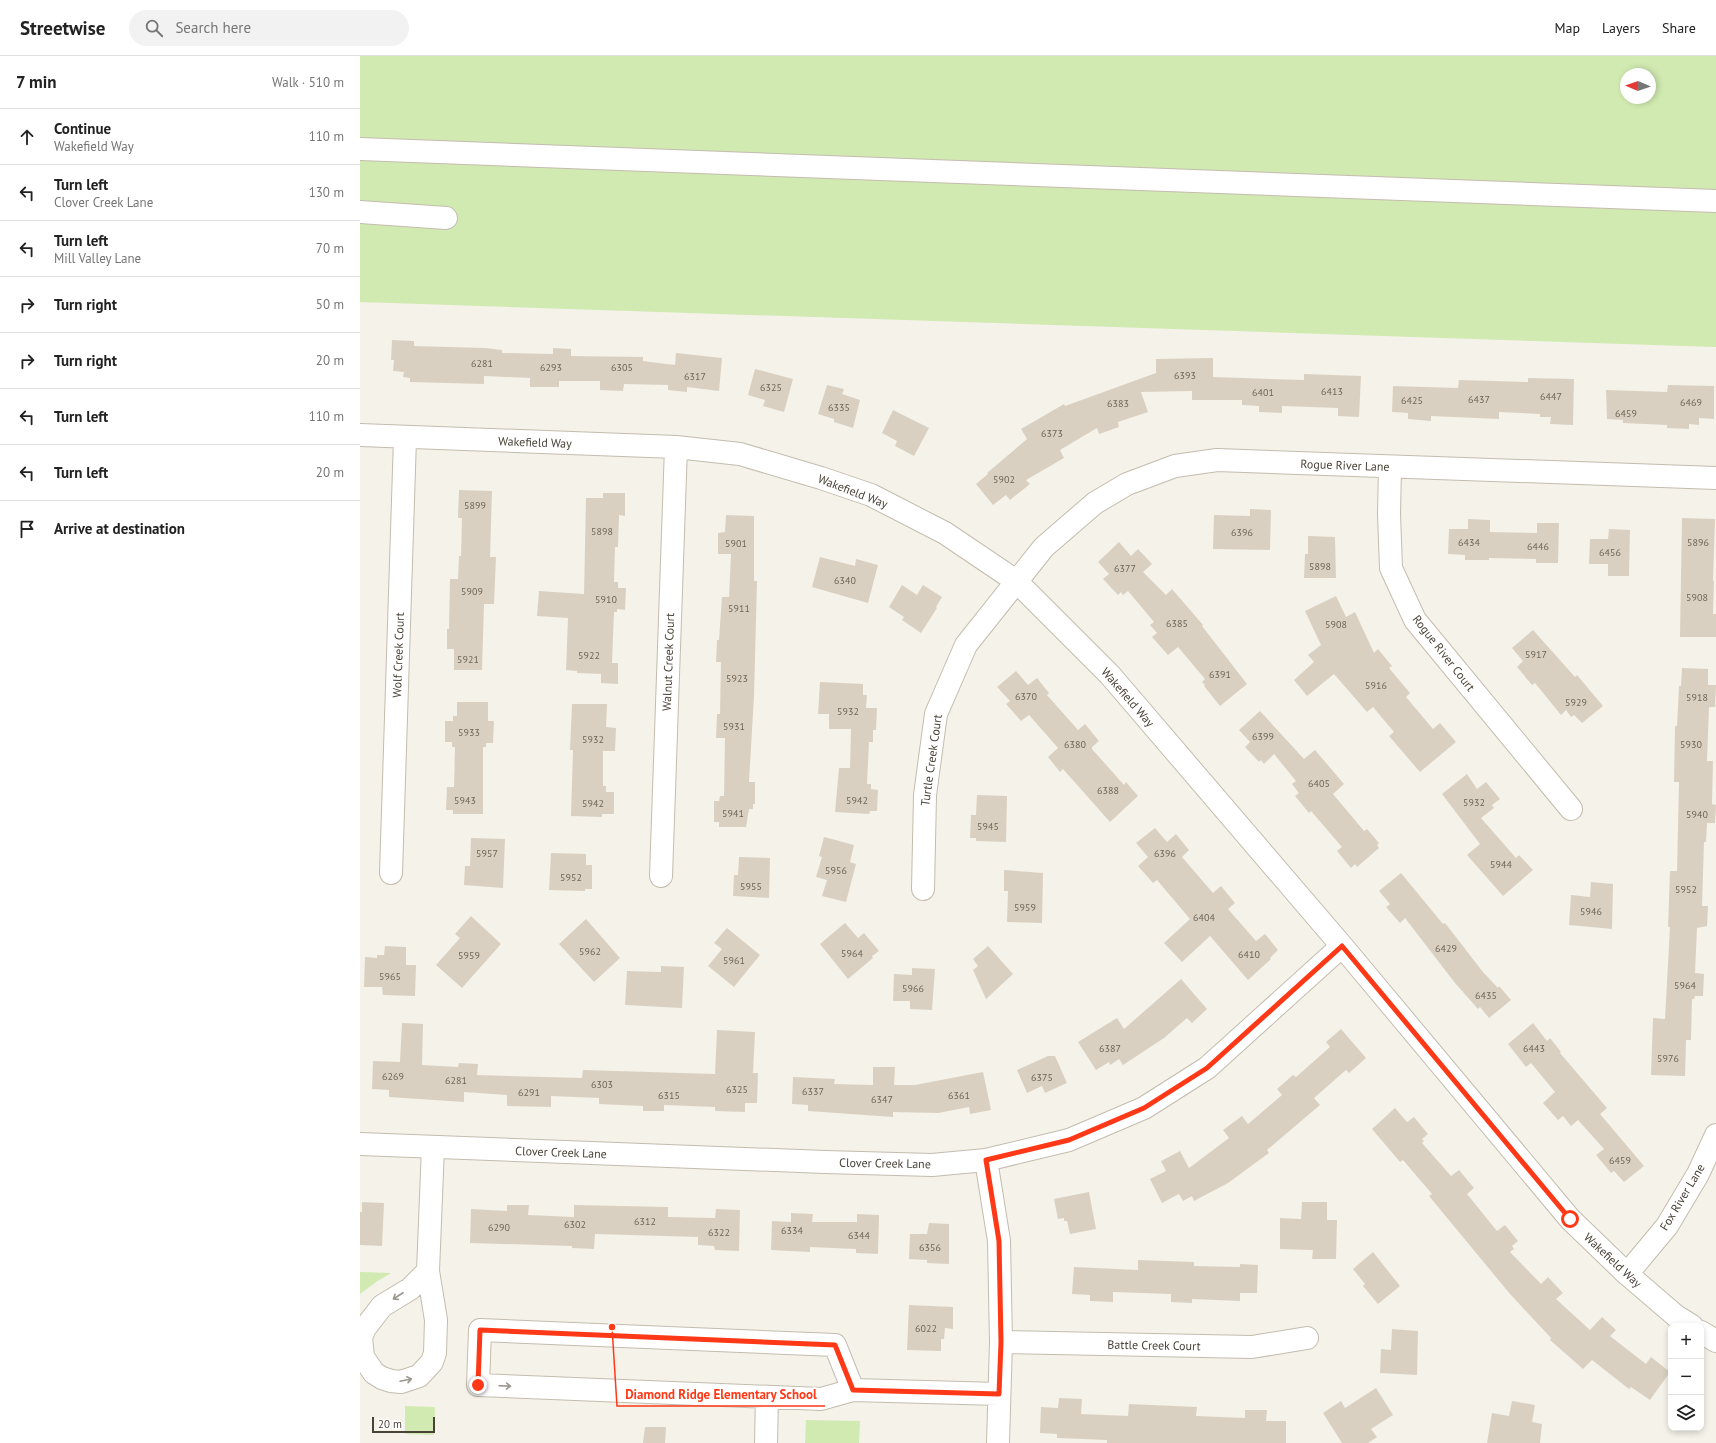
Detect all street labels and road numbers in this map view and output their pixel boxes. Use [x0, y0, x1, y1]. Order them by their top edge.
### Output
street label: Wakefield Way [498, 433, 572, 451]
street label: Rogue River Lane [1300, 456, 1390, 474]
street label: Wakefield Way [816, 471, 890, 511]
street label: Wolf Creek Court [389, 612, 407, 698]
street label: Rogue River Court [1410, 612, 1478, 694]
street label: Walnut Creek Court [659, 613, 677, 711]
street label: Wakefield Way [1098, 664, 1158, 730]
street label: Turtle Creek Court [917, 713, 945, 807]
street label: Clover Creek Lane [515, 1143, 607, 1161]
street label: Clover Creek Lane [839, 1155, 931, 1171]
street label: Fox River Lane [1656, 1161, 1708, 1233]
street label: Wakefield Way [1581, 1229, 1645, 1291]
street label: Battle Creek Court [1107, 1337, 1201, 1353]

